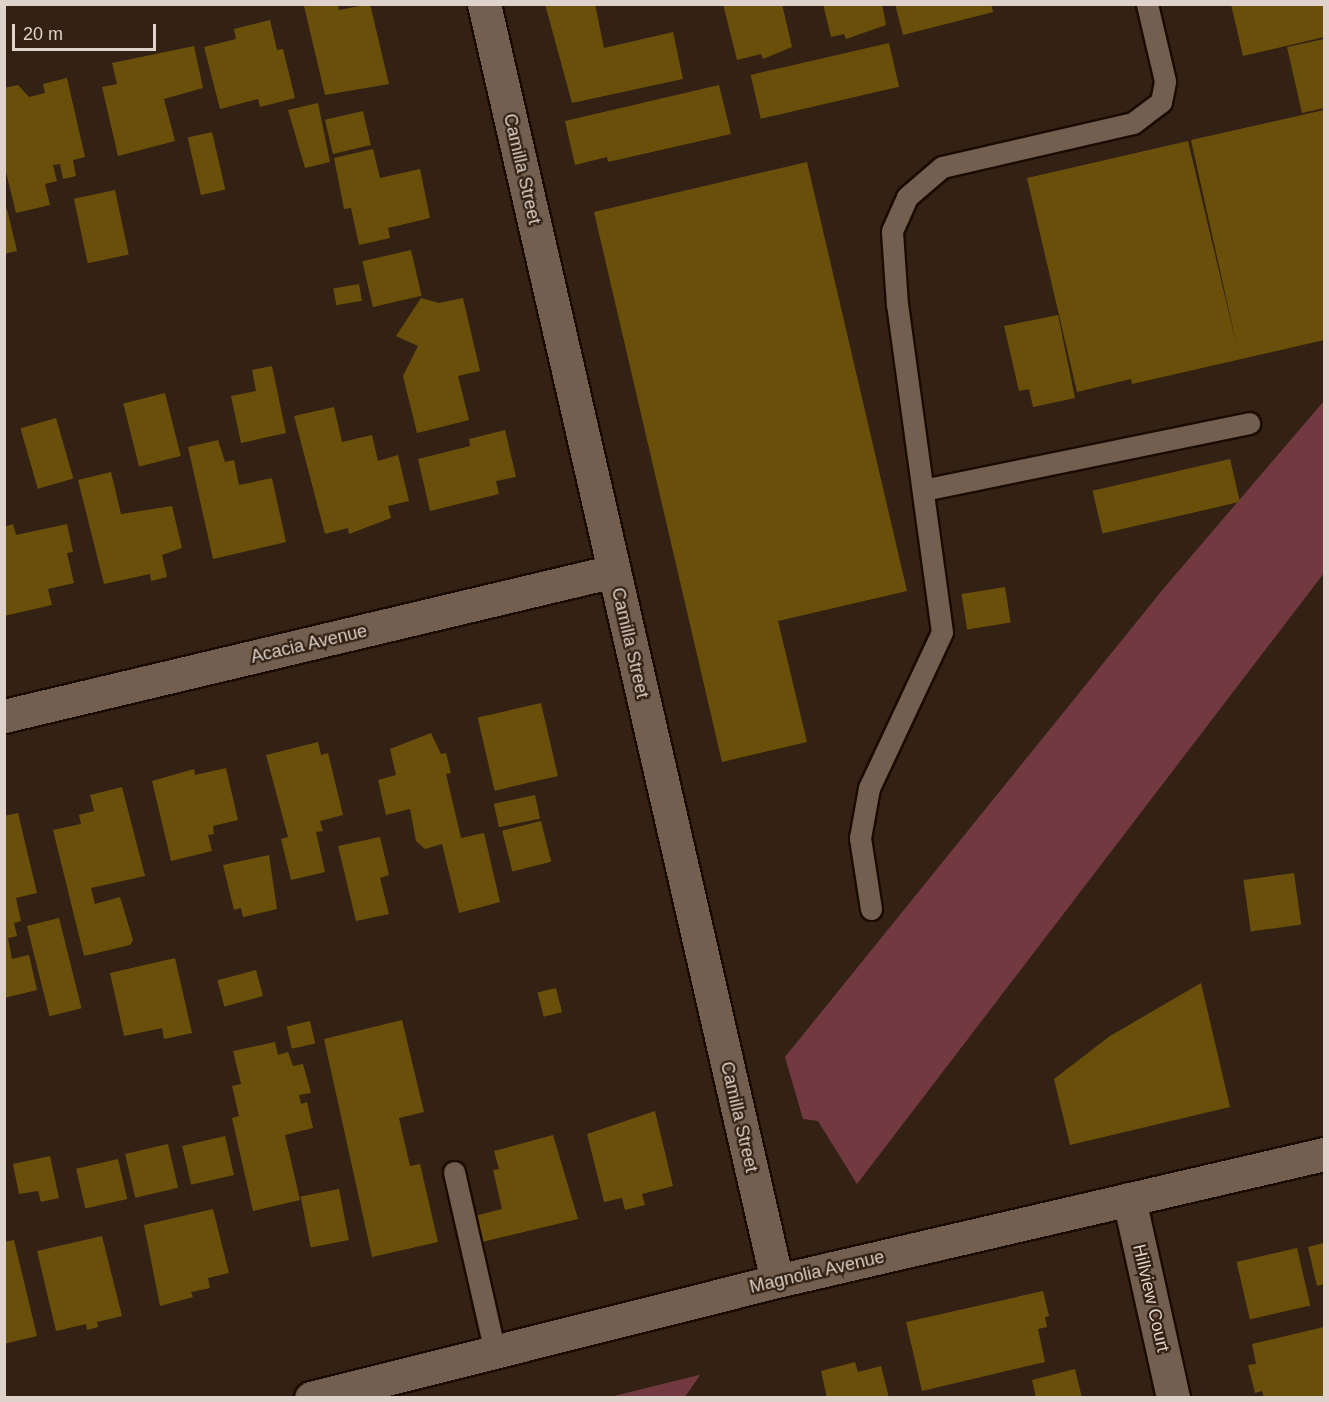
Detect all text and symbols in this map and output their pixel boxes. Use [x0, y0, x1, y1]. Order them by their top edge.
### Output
scale bar [15, 12, 159, 50]
text: 20 m [23, 24, 63, 44]
street label: Camilla Street [499, 112, 545, 226]
street label: Camilla Street [607, 586, 653, 700]
street label: Acacia Avenue [248, 620, 370, 668]
street label: Camilla Street [716, 1060, 762, 1174]
street label: Hillview Court [1128, 1242, 1174, 1354]
street label: Magnolia Avenue [747, 1246, 887, 1298]

